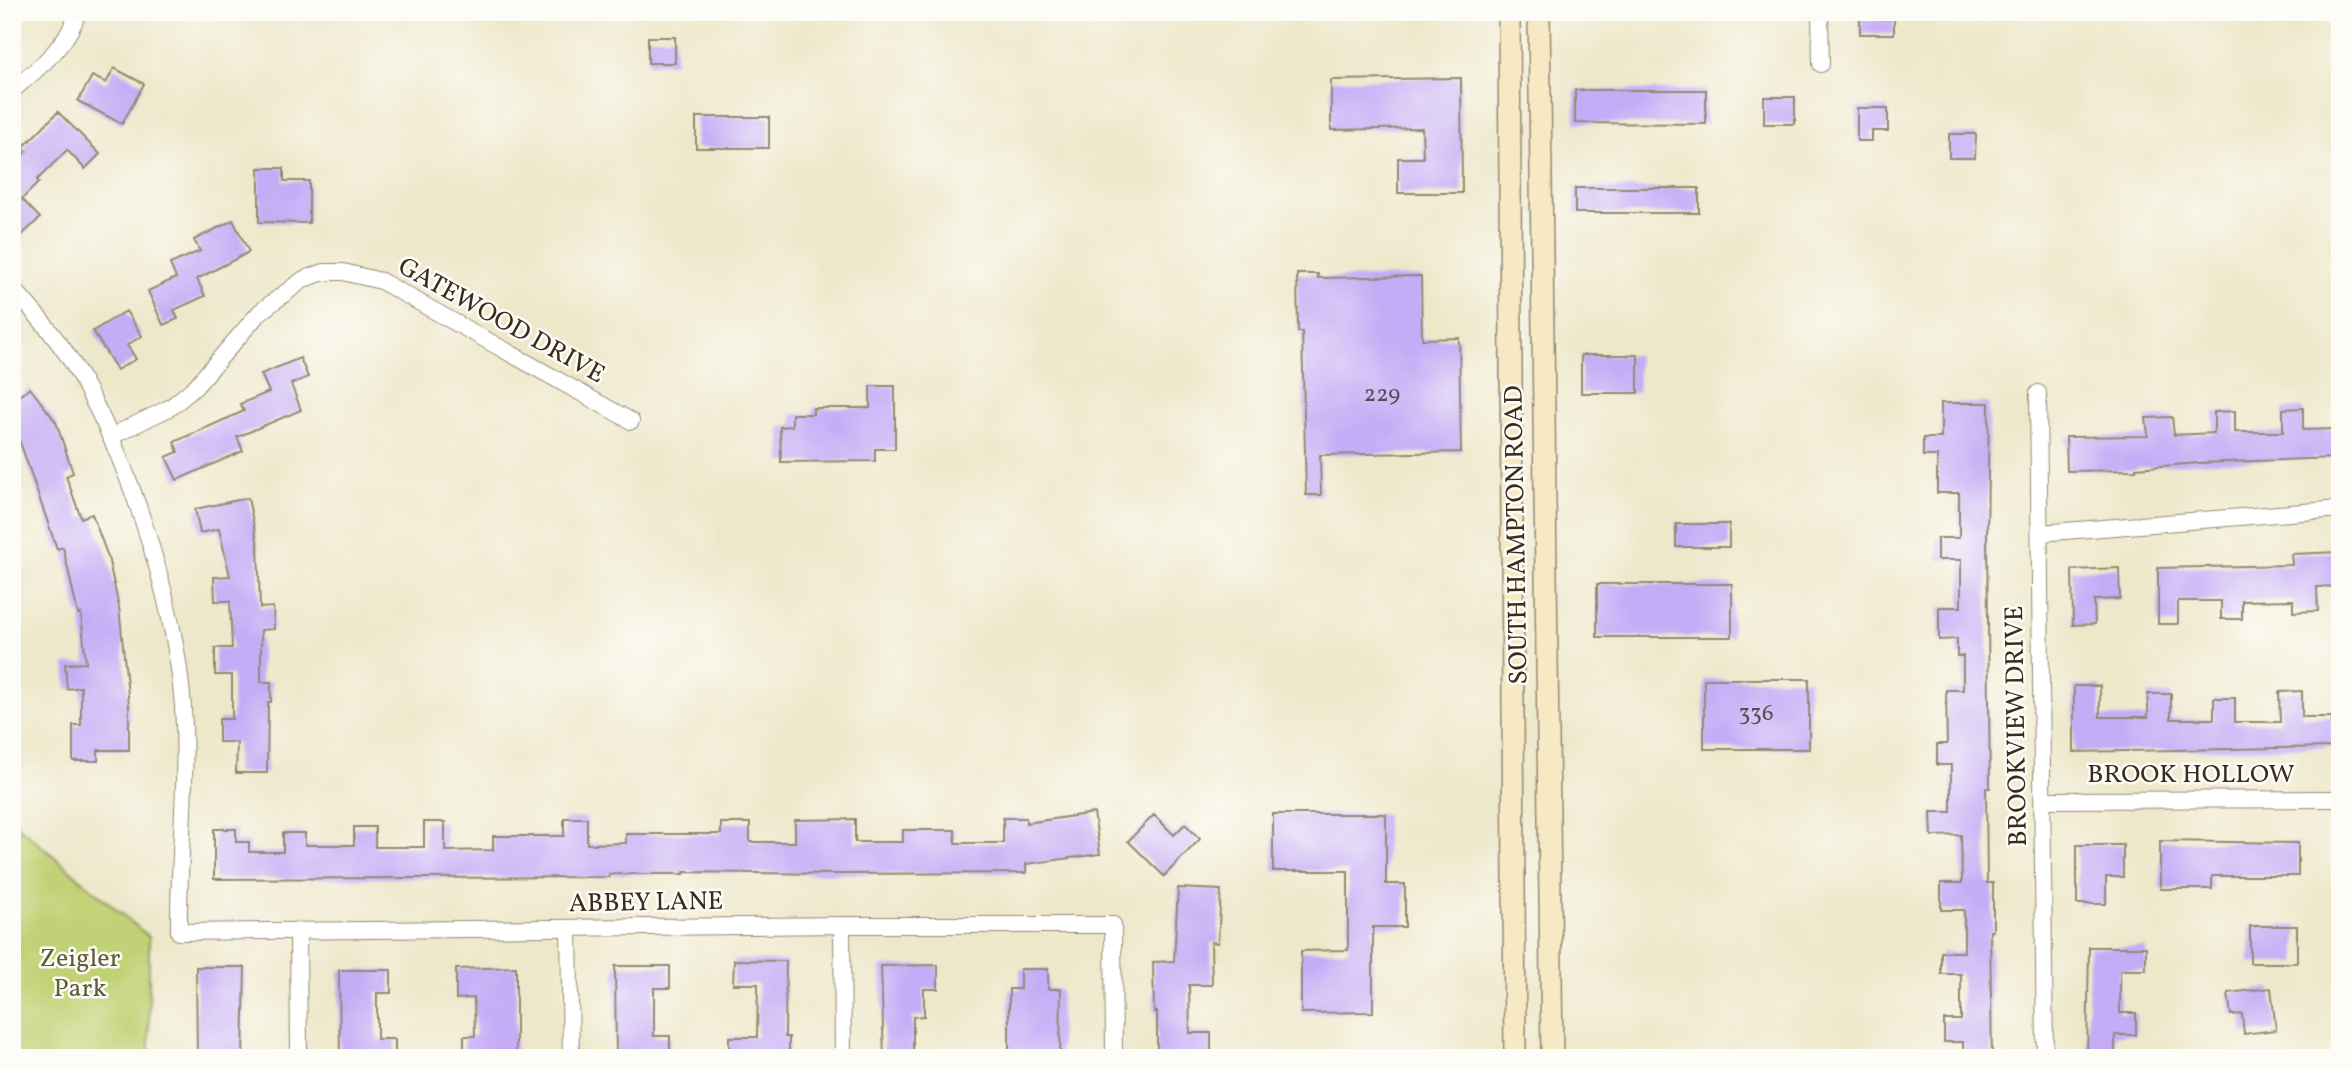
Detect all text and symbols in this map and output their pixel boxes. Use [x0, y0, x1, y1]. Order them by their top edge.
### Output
street label: GATEWOOD DRIVE [391, 249, 611, 393]
house number: 229 [1364, 379, 1400, 411]
street label: SOUTH HAMPTON ROAD [1496, 385, 1538, 685]
street label: BROOKVIEW DRIVE [1997, 605, 2037, 847]
house number: 336 [1738, 698, 1774, 730]
street label: BROOK HOLLOW [2087, 757, 2295, 793]
street label: ABBEY LANE [569, 884, 723, 922]
park label: Zeigler Park [40, 941, 121, 1007]

